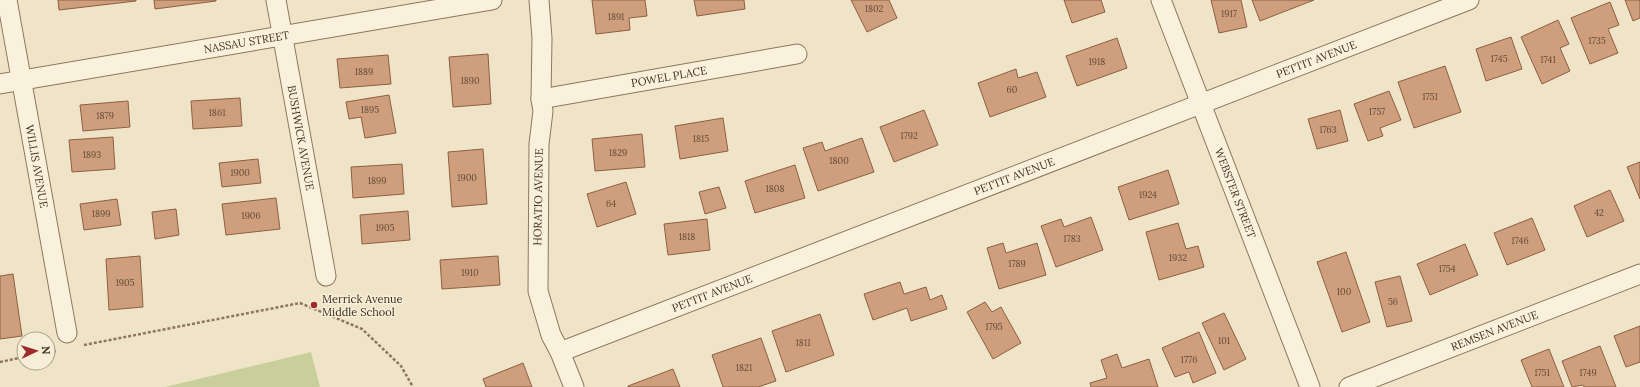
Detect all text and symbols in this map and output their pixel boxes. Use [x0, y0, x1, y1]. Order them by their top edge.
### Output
house number: 1802 [865, 3, 884, 14]
house number: 1917 [1221, 8, 1237, 19]
house number: 1891 [608, 11, 624, 22]
street label: NASSAU STREET [203, 28, 290, 56]
house number: 1735 [1588, 35, 1606, 46]
street label: PETTIT AVENUE [1274, 37, 1359, 81]
house number: 1745 [1490, 53, 1508, 64]
house number: 1741 [1540, 54, 1556, 65]
house number: 1918 [1089, 56, 1105, 67]
street label: POWEL PLACE [630, 63, 708, 90]
house number: 1889 [355, 66, 373, 77]
house number: 1890 [460, 75, 480, 86]
street label: BUSHWICK AVENUE [285, 84, 317, 192]
house number: 60 [1007, 84, 1018, 95]
house number: 1751 [1422, 91, 1438, 102]
house number: 1895 [361, 104, 379, 115]
house number: 1757 [1369, 106, 1385, 117]
house number: 1861 [209, 107, 225, 118]
house number: 1879 [96, 110, 114, 121]
street label: WILLIS AVENUE [23, 124, 51, 209]
house number: 1763 [1319, 124, 1337, 135]
house number: 1792 [900, 130, 918, 141]
house number: 1815 [693, 133, 709, 144]
street label: WEBSTER STREET [1212, 146, 1259, 240]
house number: 1829 [609, 147, 627, 158]
street label: HORATIO AVENUE [530, 148, 546, 246]
house number: 1893 [83, 149, 101, 160]
street label: PETTIT AVENUE [972, 154, 1057, 198]
house number: 1800 [829, 155, 849, 166]
house number: 1900 [230, 167, 250, 178]
house number: 1900 [457, 172, 477, 183]
house number: 1899 [368, 175, 386, 186]
house number: 1808 [766, 183, 784, 194]
house number: 1924 [1139, 189, 1157, 200]
house number: 64 [606, 198, 616, 209]
house number: 42 [1594, 207, 1604, 218]
house number: 1899 [92, 208, 110, 219]
house number: 1906 [241, 210, 261, 221]
house number: 1905 [376, 222, 395, 233]
house number: 1818 [679, 231, 695, 242]
house number: 1783 [1063, 233, 1081, 244]
house number: 1746 [1511, 235, 1529, 246]
house number: 1932 [1169, 252, 1187, 263]
house number: 1789 [1008, 258, 1026, 269]
house number: 1754 [1438, 263, 1456, 274]
house number: 1910 [461, 267, 479, 278]
street label: PETTIT AVENUE [670, 271, 754, 315]
house number: 1905 [116, 277, 135, 288]
house number: 100 [1337, 286, 1352, 297]
place label: Merrick Avenue Middle School [322, 292, 403, 319]
house number: 56 [1388, 296, 1398, 307]
marker: Merrick Avenue Middle School [309, 300, 319, 310]
street label: REMSEN AVENUE [1449, 307, 1540, 354]
house number: 1795 [985, 321, 1003, 332]
north arrow [16, 331, 56, 371]
house number: 101 [1218, 335, 1230, 346]
house number: 1811 [796, 337, 810, 348]
text: N [39, 346, 53, 356]
house number: 1776 [1181, 354, 1197, 365]
house number: 1821 [736, 362, 752, 373]
house number: 1751 [1534, 367, 1550, 378]
house number: 1749 [1579, 367, 1597, 378]

